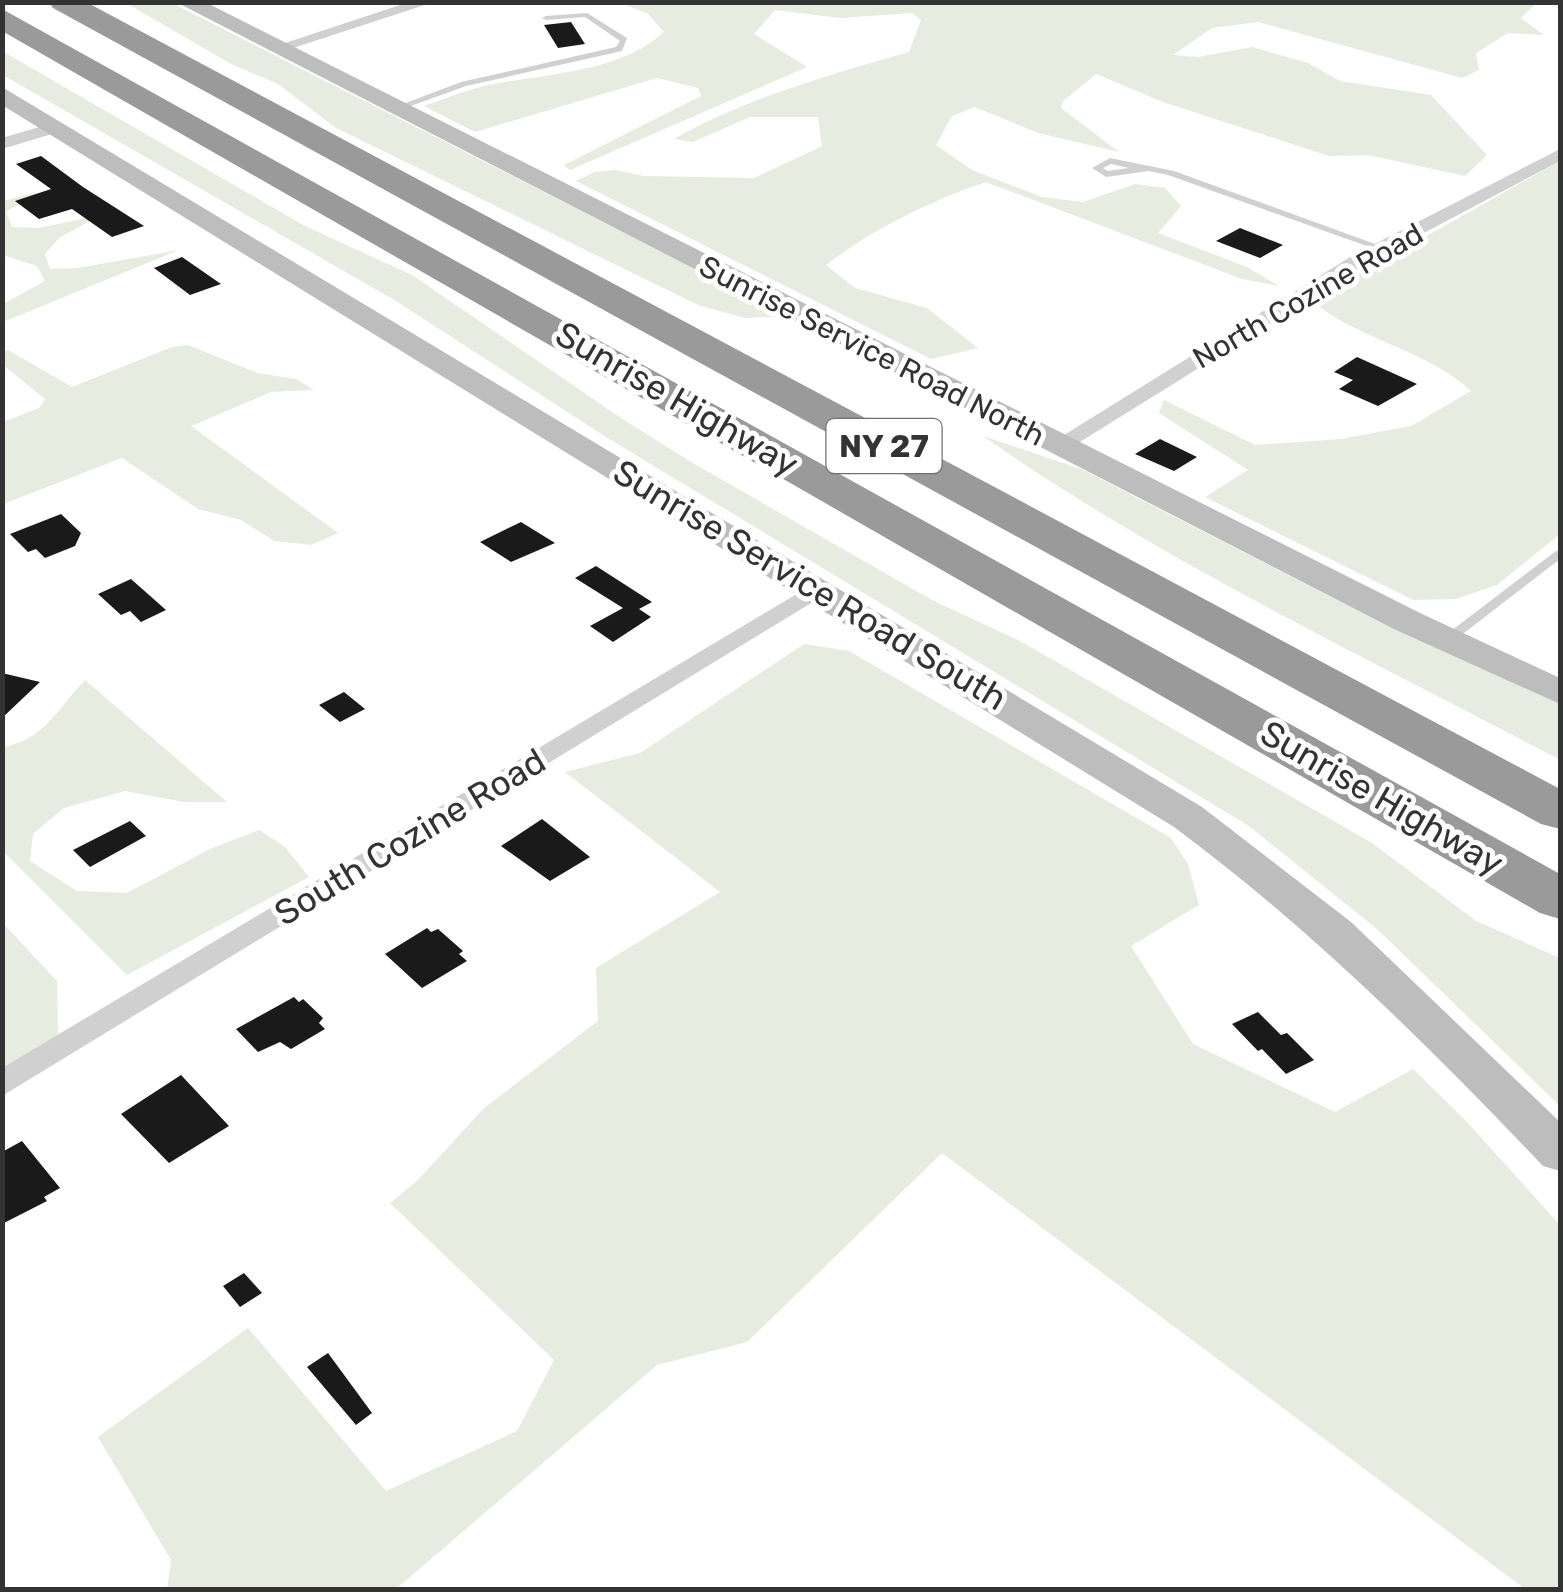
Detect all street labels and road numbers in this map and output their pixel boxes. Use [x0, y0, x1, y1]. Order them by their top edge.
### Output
street label: North Cozine Road [1186, 215, 1430, 377]
street label: Sunrise Service Road North [693, 248, 1051, 454]
street label: Sunrise Highway [548, 313, 806, 485]
road number: NY 27 [826, 419, 942, 473]
street label: Sunrise Service Road South [606, 451, 1014, 719]
street label: Sunrise Highway [1253, 712, 1511, 884]
street label: South Cozine Road [267, 740, 553, 934]

